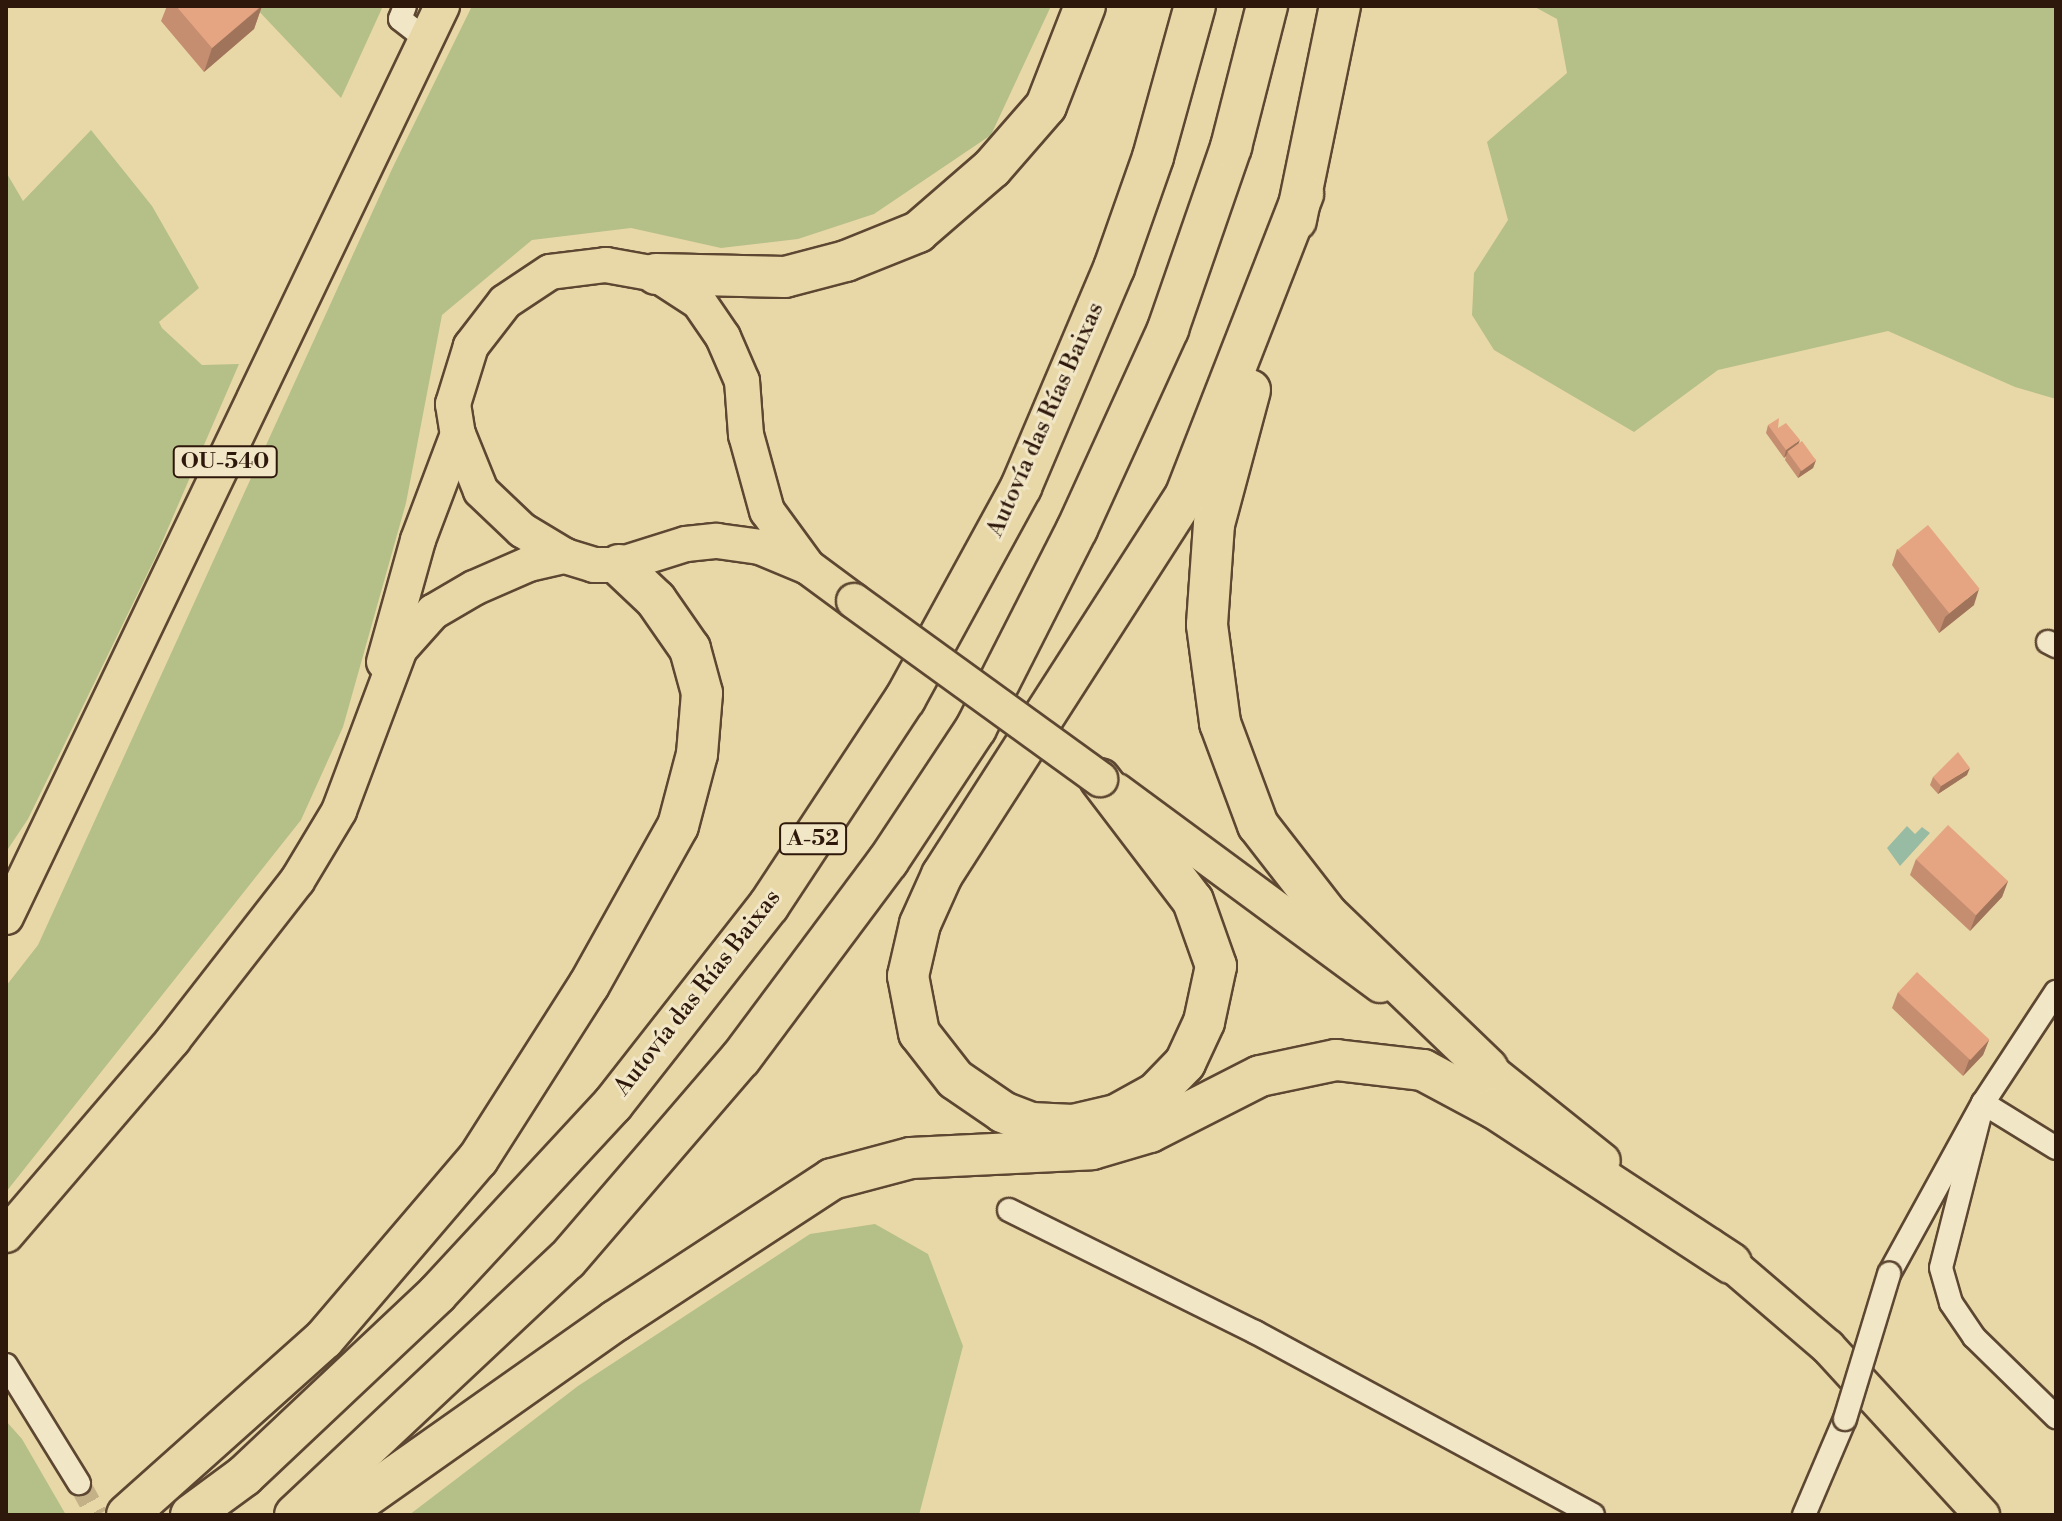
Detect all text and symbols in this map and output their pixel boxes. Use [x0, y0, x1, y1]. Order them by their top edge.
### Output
street label: Autovía das Rías Baixas [981, 298, 1111, 542]
road number: OU-540 [171, 444, 279, 480]
road number: A-52 [779, 821, 847, 857]
street label: Autovía das Rías Baixas [609, 884, 787, 1102]

